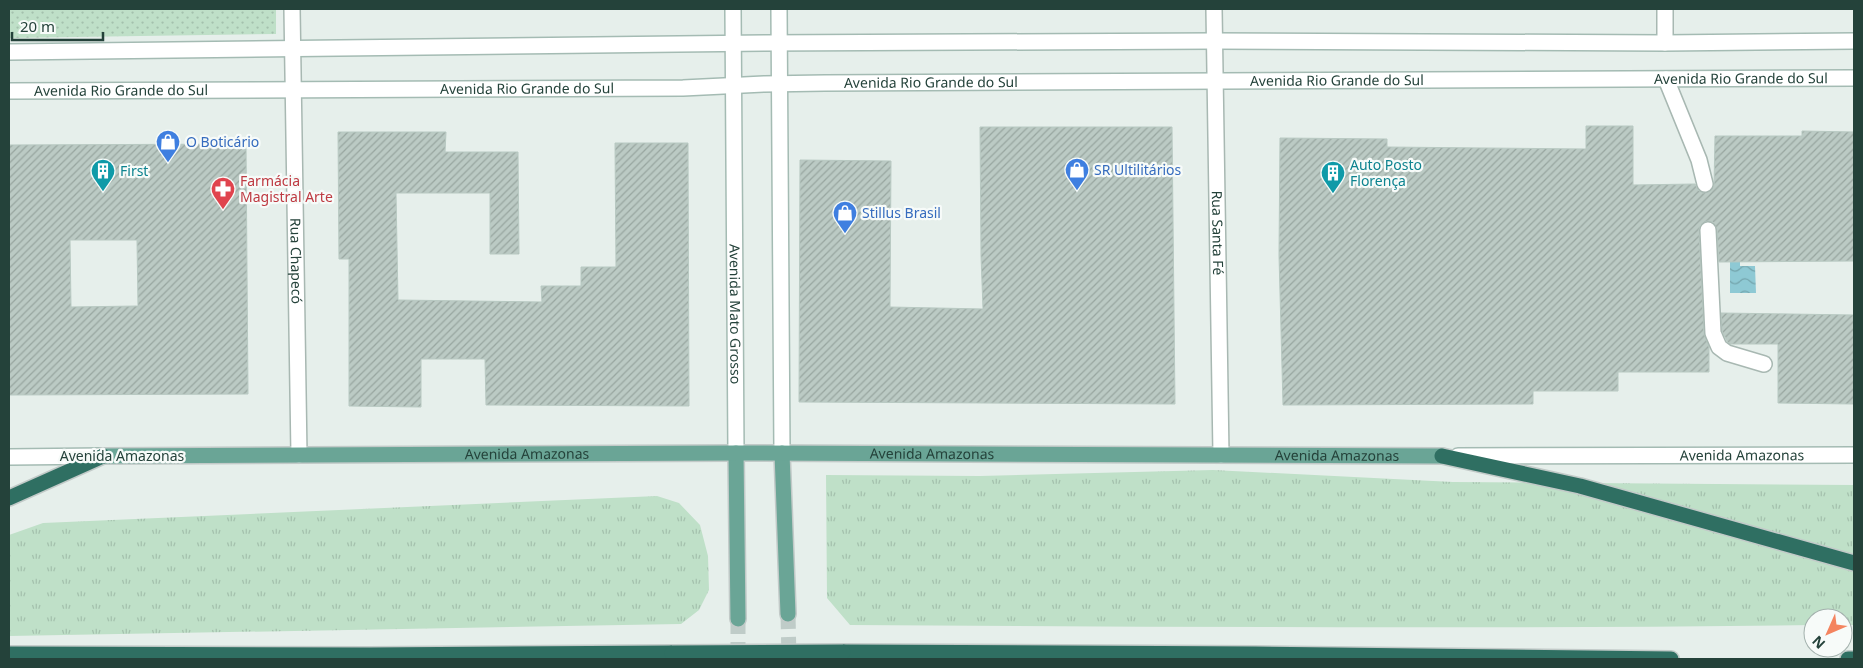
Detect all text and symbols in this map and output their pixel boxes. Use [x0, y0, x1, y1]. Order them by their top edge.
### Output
scale bar [12, 10, 104, 42]
text: 20 m [20, 16, 55, 36]
street label: Avenida Rio Grande do Sul [1654, 68, 1828, 88]
street label: Avenida Rio Grande do Sul [1250, 70, 1424, 90]
street label: Avenida Rio Grande do Sul [844, 72, 1018, 92]
street label: Avenida Rio Grande do Sul [440, 78, 614, 98]
street label: Avenida Rio Grande do Sul [34, 80, 208, 100]
shop icon: O Boticário [155, 129, 181, 163]
place label: O Boticário [186, 132, 259, 151]
place label: Auto Posto Florença [1350, 155, 1422, 190]
shop icon: SR Ultilitários [1064, 157, 1090, 191]
building icon: First [90, 158, 116, 192]
place label: SR Ultilitários [1094, 160, 1182, 179]
building icon: Auto Posto Florença [1320, 160, 1346, 194]
place label: First [120, 161, 148, 180]
place label: Farmácia Magistral Arte [240, 171, 333, 206]
pharmacy icon: Farmácia Magistral Arte [210, 176, 236, 210]
street label: Rua Santa Fé [1208, 190, 1228, 276]
shop icon: Stillus Brasil [832, 200, 858, 234]
place label: Stillus Brasil [862, 203, 941, 222]
street label: Rua Chapecó [286, 218, 307, 304]
street label: Avenida Mato Grosso [726, 244, 746, 384]
street label: Avenida Amazonas [465, 444, 590, 463]
street label: Avenida Amazonas [870, 444, 995, 463]
street label: Avenida Amazonas [1275, 445, 1400, 465]
street label: Avenida Amazonas [1680, 445, 1805, 464]
street label: Avenida Amazonas [60, 446, 185, 465]
north arrow [1803, 608, 1853, 658]
text: N [1808, 632, 1829, 653]

